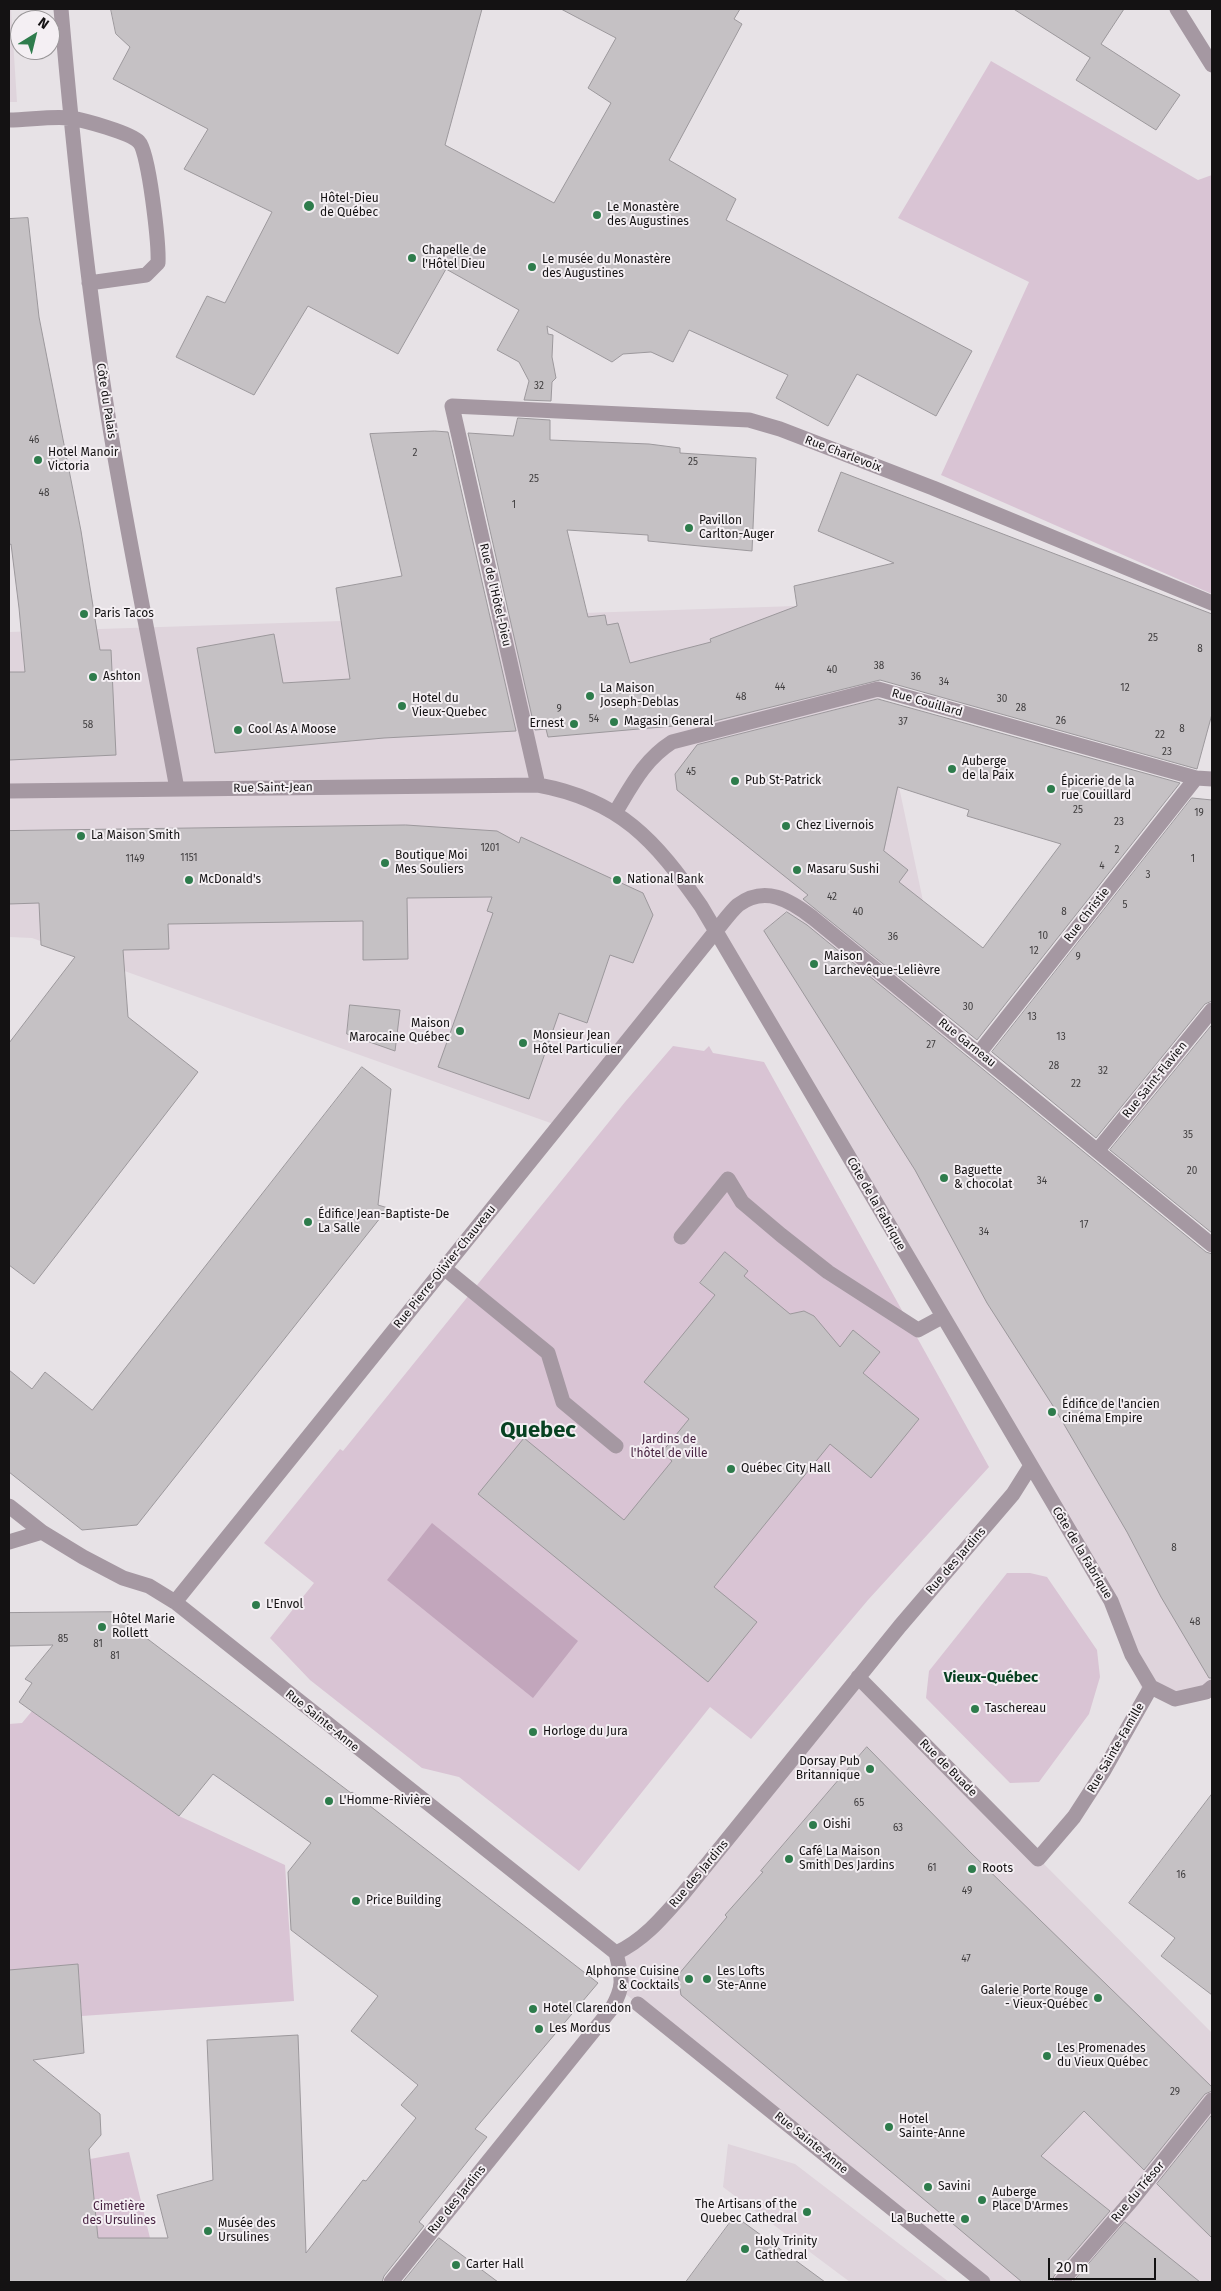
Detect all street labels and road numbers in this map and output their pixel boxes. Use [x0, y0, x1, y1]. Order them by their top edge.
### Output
street label: Côte du Palais [93, 362, 119, 440]
street label: Rue Charlevoix [803, 433, 883, 475]
street label: Rue de l'Hôtel-Dieu [476, 542, 514, 648]
street label: Rue Couillard [890, 686, 964, 720]
street label: Rue Saint-Jean [233, 780, 313, 796]
street label: Rue Christie [1061, 885, 1113, 945]
street label: Rue Garneau [935, 1015, 999, 1071]
street label: Rue Saint-Flavien [1120, 1039, 1190, 1121]
street label: Côte de la Fabrique [844, 1155, 908, 1253]
street label: Rue Pierre-Olivier-Chauveau [391, 1203, 499, 1331]
street label: Côte de la Fabrique [1049, 1504, 1115, 1602]
street label: Rue des Jardins [923, 1525, 989, 1597]
street label: Rue Sainte-Anne [282, 1687, 362, 1755]
street label: Rue Sainte-Famille [1084, 1700, 1148, 1796]
street label: Rue de Buade [916, 1736, 980, 1800]
street label: Rue des Jardins [666, 1837, 732, 1911]
street label: Rue Sainte-Anne [771, 2109, 851, 2177]
street label: Rue du Trésor [1108, 2159, 1168, 2225]
street label: Rue des Jardins [425, 2163, 489, 2237]

